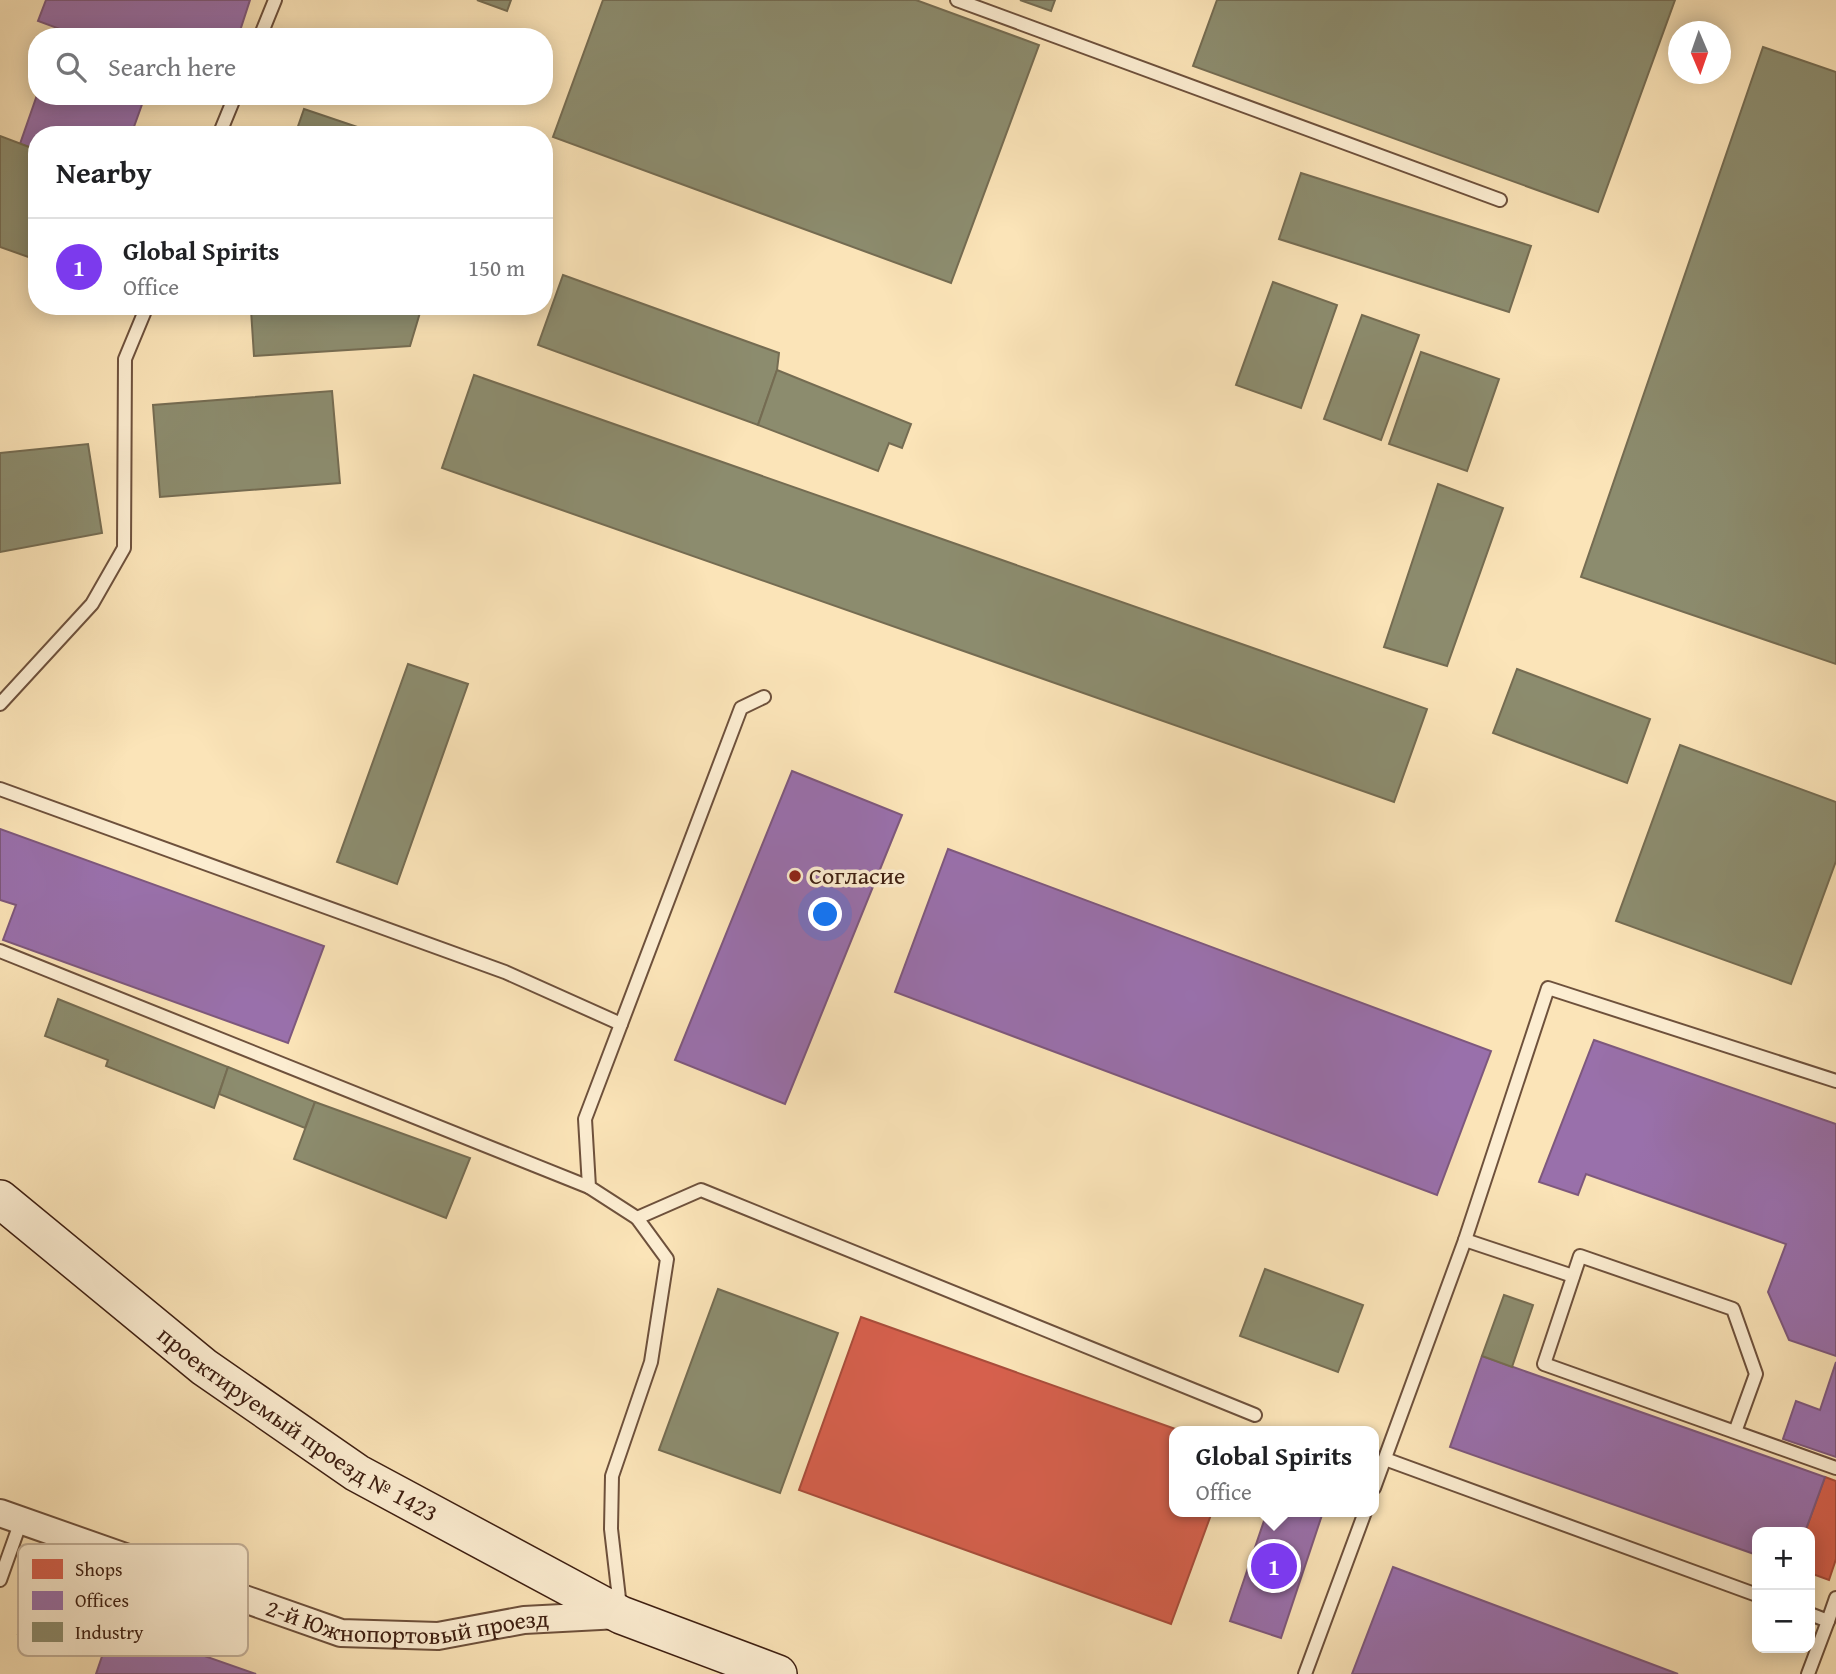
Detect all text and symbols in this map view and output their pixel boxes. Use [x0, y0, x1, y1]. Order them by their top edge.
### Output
north arrow [1668, 21, 1731, 84]
search box [28, 28, 553, 105]
text: Search here [108, 47, 236, 86]
icon: search [52, 48, 90, 86]
text: Nearby [56, 150, 152, 194]
text: Global Spirits [123, 231, 280, 270]
text: 1 [73, 251, 85, 284]
text: 150 m [468, 251, 525, 284]
text: Office [123, 270, 179, 303]
place label: Согласие [809, 858, 905, 893]
marker: Согласие [787, 868, 803, 884]
your location [808, 897, 842, 931]
street label: проектируемый проезд № 1423 [150, 1318, 444, 1530]
popup [1169, 1426, 1379, 1517]
text: Global Spirits [1196, 1436, 1352, 1475]
text: Office [1196, 1475, 1252, 1508]
map controls [1752, 1527, 1815, 1653]
button: + [1752, 1527, 1815, 1590]
pin: 1 [1251, 1540, 1297, 1592]
legend [18, 1544, 248, 1656]
text: Shops [75, 1555, 122, 1583]
text: Offices [75, 1586, 129, 1614]
street label: 2-й Южнопортовый проезд [261, 1590, 550, 1653]
button: − [1752, 1590, 1815, 1653]
text: Industry [75, 1618, 144, 1646]

